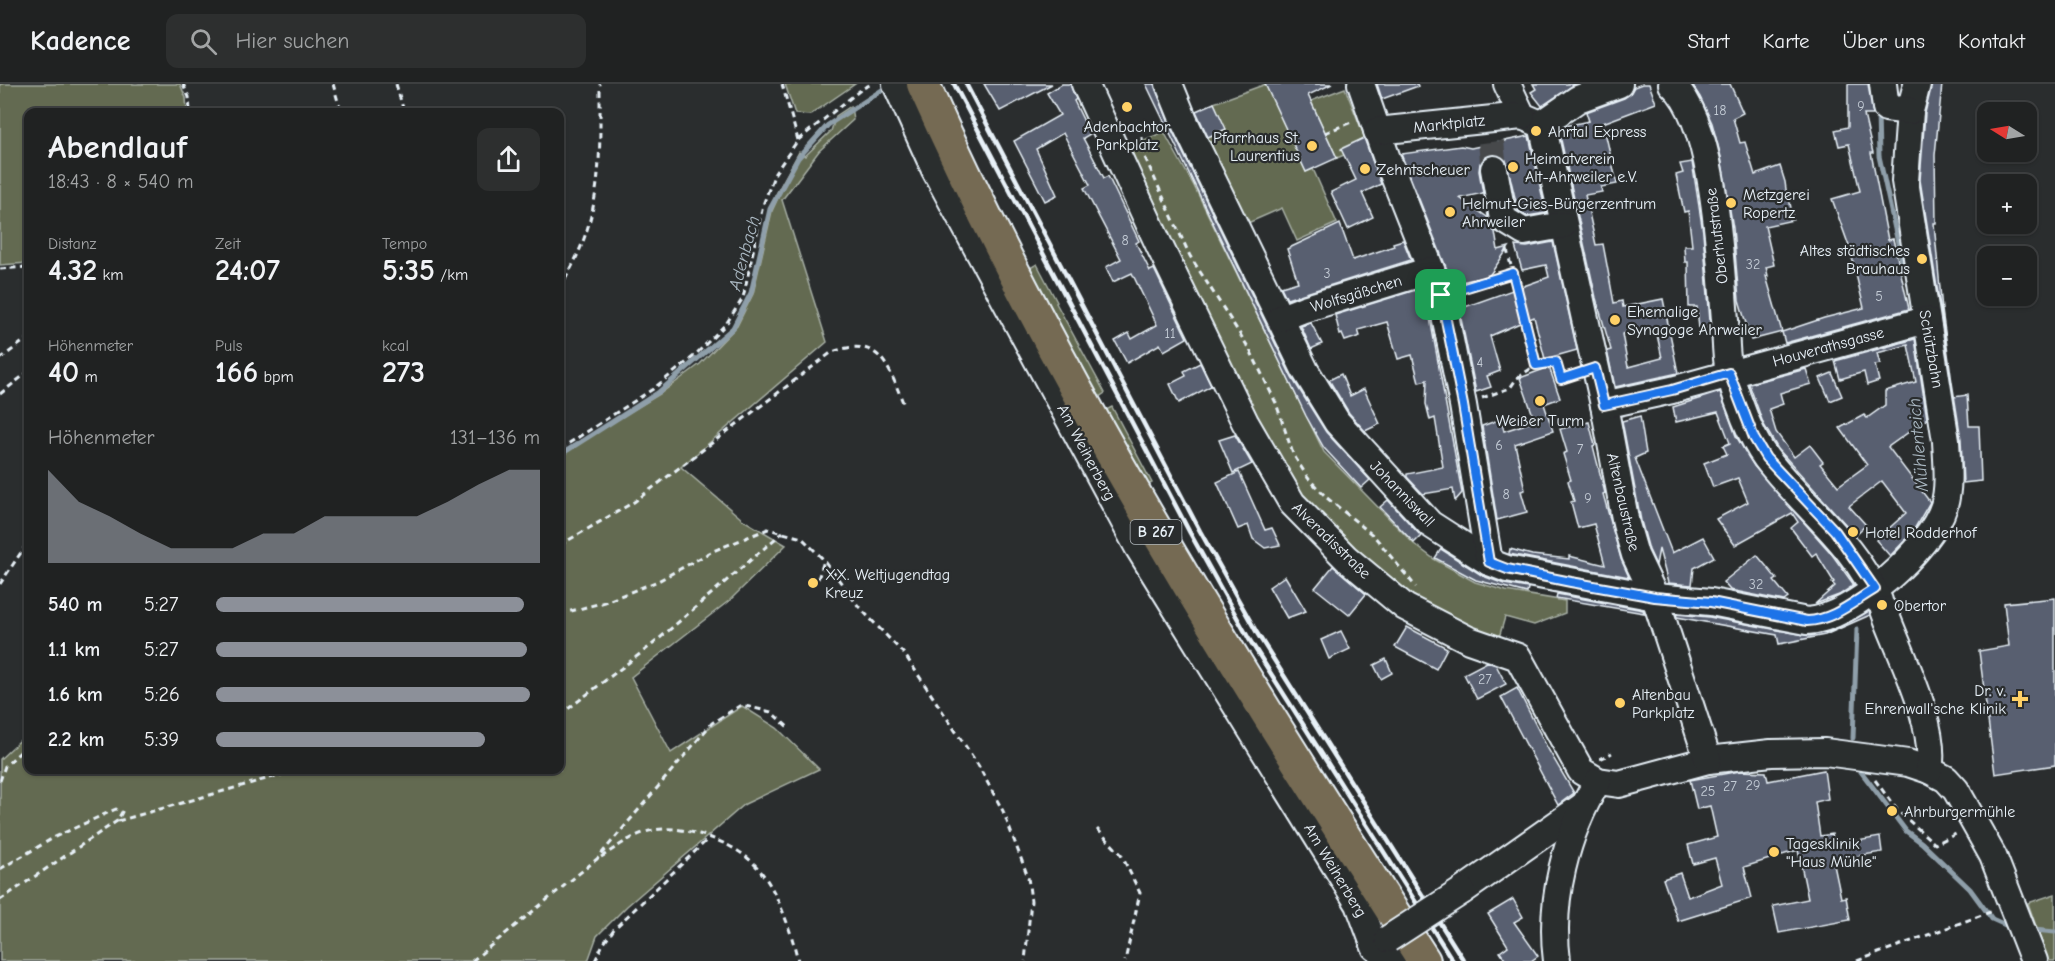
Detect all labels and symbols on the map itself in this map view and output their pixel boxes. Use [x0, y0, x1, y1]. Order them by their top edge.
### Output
house number: 9 [1857, 98, 1865, 115]
marker: Adenbachtor Parkplatz [1120, 100, 1134, 114]
house number: 18 [1714, 102, 1726, 119]
north arrow [1977, 102, 2037, 162]
street label: Marktplatz [1412, 111, 1486, 137]
place label: Adenbachtor Parkplatz [1084, 118, 1171, 154]
place label: Ahrtal Express [1548, 123, 1647, 141]
marker: Ahrtal Express [1529, 124, 1543, 138]
place label: Pfarrhaus St. Laurentius [1213, 129, 1300, 165]
marker: Pfarrhaus St. Laurentius [1305, 139, 1319, 153]
place label: Heimatverein Alt-Ahrweiler e.V. [1525, 150, 1637, 186]
marker: Heimatverein Alt-Ahrweiler e.V. [1506, 160, 1520, 174]
place label: Zehntscheuer [1377, 161, 1470, 179]
marker: Zehntscheuer [1358, 162, 1372, 176]
place label: Metzgerei Ropertz [1743, 186, 1810, 222]
street label: Oberhutstraße [1702, 187, 1732, 285]
place label: Helmut-Gies-Bürgerzentrum Ahrweiler [1462, 195, 1656, 231]
marker: Metzgerei Ropertz [1724, 196, 1738, 210]
marker: Helmut-Gies-Bürgerzentrum Ahrweiler [1443, 205, 1457, 219]
water label: Adenbach [724, 214, 765, 294]
house number: 8 [1121, 232, 1129, 249]
place label: Altes städtisches Brauhaus [1800, 242, 1910, 278]
marker: Altes städtisches Brauhaus [1915, 252, 1929, 266]
house number: 32 [1746, 256, 1760, 273]
house number: 3 [1323, 265, 1331, 282]
pin [1415, 269, 1466, 320]
street label: Wolfsgäßchen [1308, 272, 1404, 316]
house number: 5 [1875, 288, 1883, 305]
place label: Ehemalige Synagoge Ahrweiler [1627, 303, 1763, 339]
street label: Schützbahn [1915, 309, 1947, 390]
marker: Ehemalige Synagoge Ahrweiler [1608, 313, 1622, 327]
street label: Houverathsgasse [1771, 323, 1886, 371]
house number: 11 [1164, 325, 1176, 342]
house number: 4 [1477, 354, 1484, 371]
marker: Weißer Turm [1533, 394, 1547, 408]
water label: Mühlenteich [1904, 397, 1933, 494]
street label: Am Weiherberg [1053, 401, 1119, 504]
place label: Weißer Turm [1496, 412, 1584, 430]
house number: 6 [1495, 437, 1503, 454]
house number: 7 [1577, 441, 1584, 458]
street label: Altenbaustraße [1603, 451, 1643, 553]
street label: Johanniswall [1366, 457, 1438, 531]
house number: 8 [1502, 486, 1510, 503]
house number: 9 [1584, 490, 1592, 507]
street label: Alveradisstraße [1288, 499, 1374, 583]
road number: B 267 [1130, 520, 1182, 544]
place label: Hotel Rodderhof [1865, 524, 1978, 542]
marker: Hotel Rodderhof [1846, 525, 1860, 539]
place label: XX. Weltjugendtag Kreuz [825, 566, 950, 602]
marker: XX. Weltjugendtag Kreuz [806, 576, 820, 590]
house number: 32 [1749, 576, 1763, 593]
place label: Obertor [1894, 597, 1947, 615]
marker: Obertor [1875, 598, 1889, 612]
house number: 27 [1478, 671, 1492, 688]
place label: Dr. v. Ehrenwall'sche Klinik [1865, 682, 2006, 718]
place label: Altenbau Parkplatz [1632, 686, 1694, 722]
marker: Dr. v. Ehrenwall'sche Klinik [2011, 690, 2029, 708]
marker: Altenbau Parkplatz [1613, 696, 1627, 710]
house number: 29 [1746, 777, 1760, 794]
house number: 27 [1723, 778, 1737, 795]
house number: 25 [1701, 783, 1715, 800]
place label: Ahrburgermühle [1904, 803, 2015, 821]
marker: Ahrburgermühle [1885, 804, 1899, 818]
street label: Am Weiherberg [1300, 820, 1370, 921]
place label: Tagesklinik "Haus Mühle" [1786, 835, 1876, 871]
marker: Tagesklinik "Haus Mühle" [1767, 845, 1781, 859]

